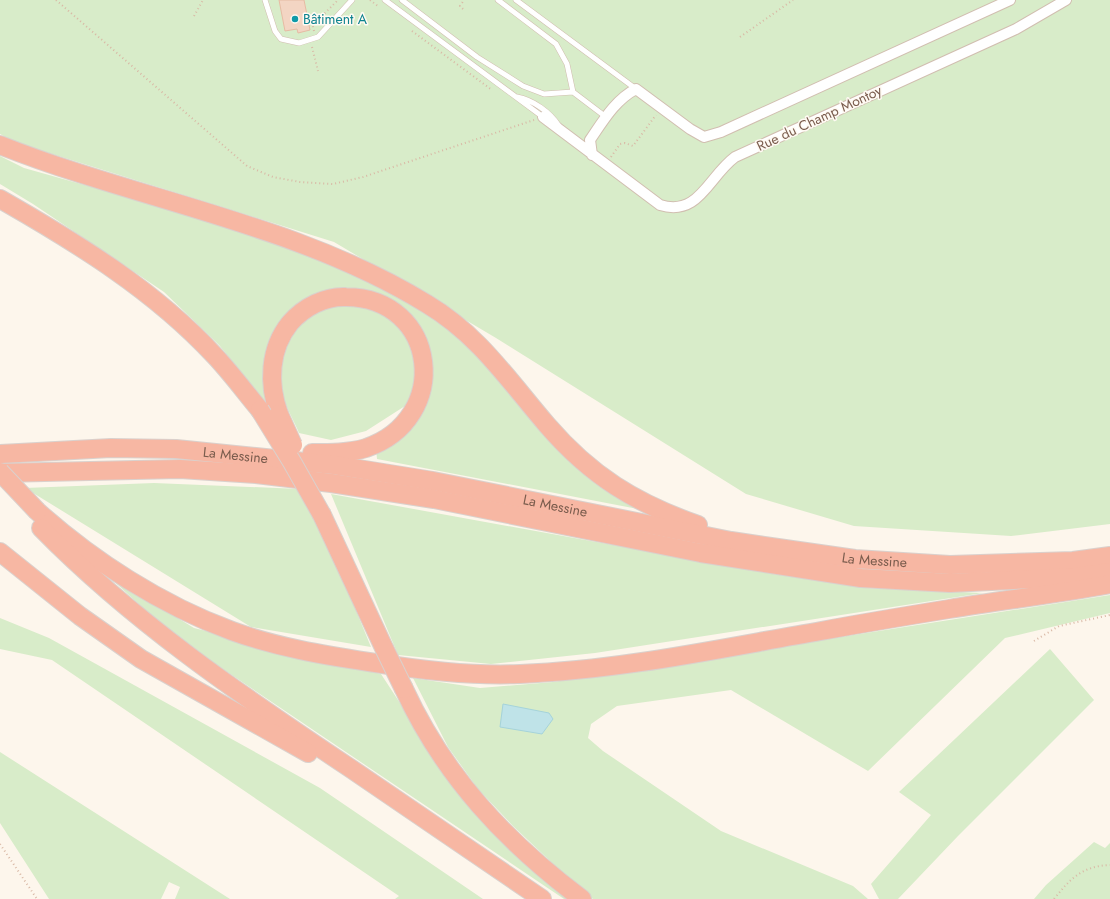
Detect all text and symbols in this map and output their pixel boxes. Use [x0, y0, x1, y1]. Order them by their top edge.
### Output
place label: Bâtiment A [303, 9, 368, 29]
marker: Bâtiment A [290, 14, 300, 24]
street label: Rue du Champ Montoy [753, 80, 886, 156]
street label: La Messine [202, 442, 269, 468]
street label: La Messine [521, 489, 589, 522]
street label: La Messine [840, 547, 908, 572]

